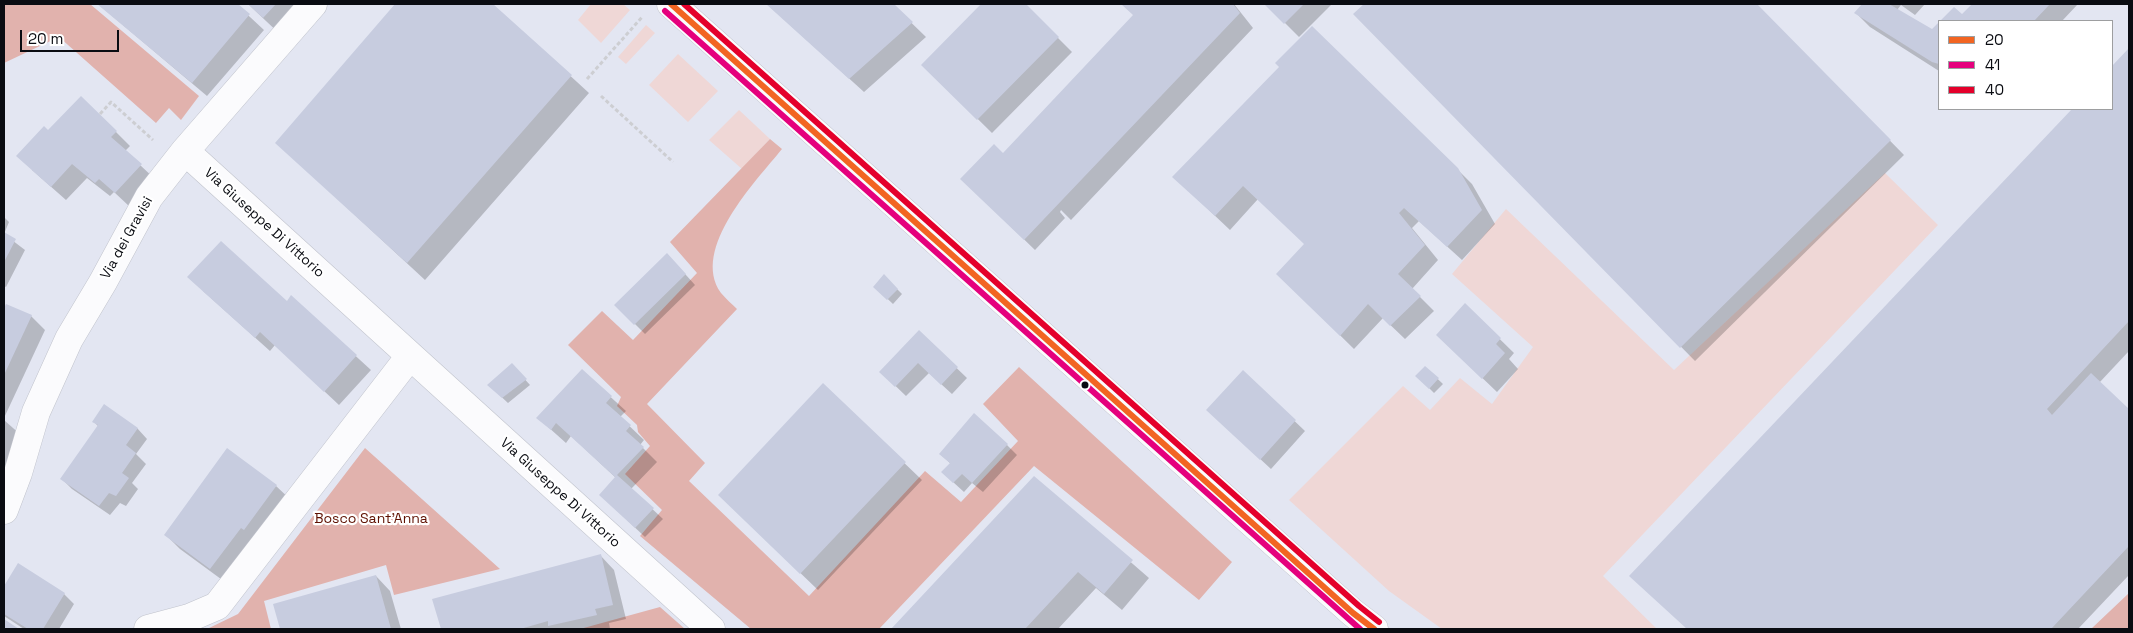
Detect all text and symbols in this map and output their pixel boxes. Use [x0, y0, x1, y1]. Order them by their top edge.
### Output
scale bar [22, 20, 121, 52]
legend [1938, 20, 2113, 110]
text: 20 m [28, 29, 63, 48]
text: 20 [1985, 30, 2004, 49]
text: 41 [1985, 55, 2000, 74]
text: 40 [1985, 80, 2004, 99]
street label: Via Giuseppe Di Vittorio [200, 165, 328, 281]
street label: Via dei Gravisi [97, 194, 157, 282]
unlabelled marker [1080, 380, 1090, 390]
street label: Via Giuseppe Di Vittorio [496, 435, 624, 551]
park label: Bosco Sant'Anna [314, 511, 428, 527]

